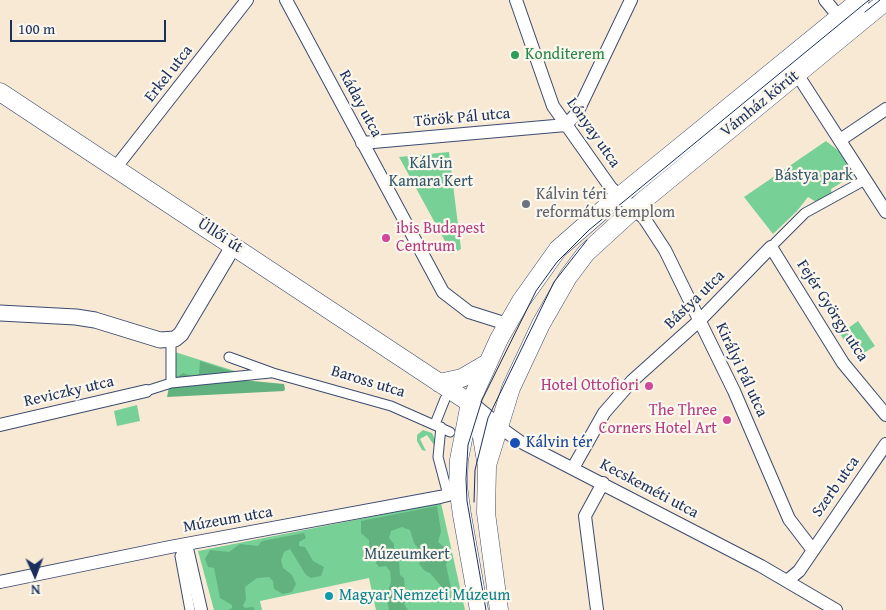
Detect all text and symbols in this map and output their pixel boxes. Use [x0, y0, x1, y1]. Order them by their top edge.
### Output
scale bar [12, 10, 169, 42]
text: 100 m [18, 18, 55, 39]
street label: Erkel utca [141, 42, 197, 106]
place label: Konditerem [525, 45, 605, 65]
marker: Konditerem [509, 49, 521, 61]
street label: Ráday utca [334, 67, 386, 141]
street label: Vámház körút [717, 67, 803, 141]
street label: Lónyay utca [562, 94, 624, 172]
street label: Török Pál utca [413, 104, 511, 132]
park label: Kálvin Kamara Kert [389, 154, 473, 192]
park label: Bástya park [775, 166, 853, 186]
place label: Kálvin téri református templom [536, 185, 675, 223]
marker: Kálvin téri református templom [520, 198, 532, 210]
street label: Üllői út [194, 214, 246, 258]
place label: ibis Budapest Centrum [396, 219, 485, 257]
marker: ibis Budapest Centrum [380, 232, 392, 244]
street label: Fejér György utca [792, 257, 872, 365]
street label: Bástya utca [661, 267, 729, 333]
street label: Királyi Pál utca [711, 320, 771, 420]
street label: Baross utca [329, 362, 407, 402]
street label: Reviczky utca [22, 372, 116, 412]
place label: Hotel Ottofiori [541, 376, 639, 396]
marker: Hotel Ottofiori [643, 380, 655, 392]
place label: The Three Corners Hotel Art [599, 401, 717, 439]
marker: The Three Corners Hotel Art [721, 414, 733, 426]
place label: Kálvin tér [526, 433, 592, 453]
marker: Kálvin tér [508, 436, 522, 450]
street label: Szerb utca [808, 453, 864, 521]
street label: Kecskeméti utca [596, 455, 702, 523]
street label: Múzeum utca [182, 503, 274, 537]
park label: Múzeumkert [364, 545, 450, 565]
north arrow [10, 550, 60, 600]
text: N [31, 580, 41, 600]
place label: Magyar Nemzeti Múzeum [339, 586, 510, 606]
marker: Magyar Nemzeti Múzeum [323, 590, 335, 602]

